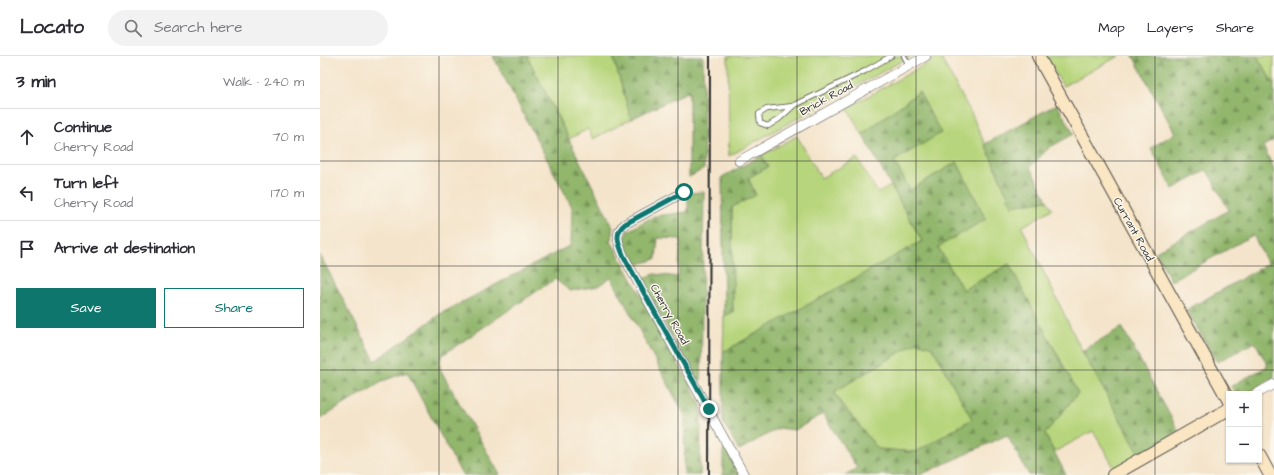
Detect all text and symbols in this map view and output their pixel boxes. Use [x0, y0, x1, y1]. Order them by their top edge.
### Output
search box [108, 10, 388, 46]
text: Locato [20, 14, 84, 41]
icon: search [122, 17, 144, 39]
text: Search here [154, 17, 242, 38]
text: Map [1098, 18, 1125, 38]
text: Layers [1147, 18, 1194, 38]
text: Share [1216, 18, 1254, 38]
text: 3 min [16, 70, 56, 94]
text: Walk · 240 m [223, 73, 304, 91]
street label: Brick Road [797, 77, 856, 119]
text: Continue [54, 117, 112, 138]
icon: ahead [16, 126, 38, 148]
text: 70 m [272, 128, 304, 146]
text: Cherry Road [54, 138, 133, 156]
text: Turn left [54, 173, 118, 194]
icon: left [16, 182, 38, 204]
route start [675, 183, 693, 201]
text: 170 m [271, 184, 304, 202]
text: Cherry Road [54, 194, 133, 212]
street label: Currant Road [1110, 195, 1157, 264]
icon: arrive [16, 238, 38, 260]
text: Arrive at destination [54, 238, 195, 259]
street label: Cherry Road [646, 281, 693, 348]
button: Save [16, 288, 156, 328]
button: Share [164, 288, 304, 328]
map controls [1226, 391, 1262, 463]
button: + [1226, 391, 1262, 427]
route end [700, 400, 718, 418]
button: − [1226, 427, 1262, 463]

